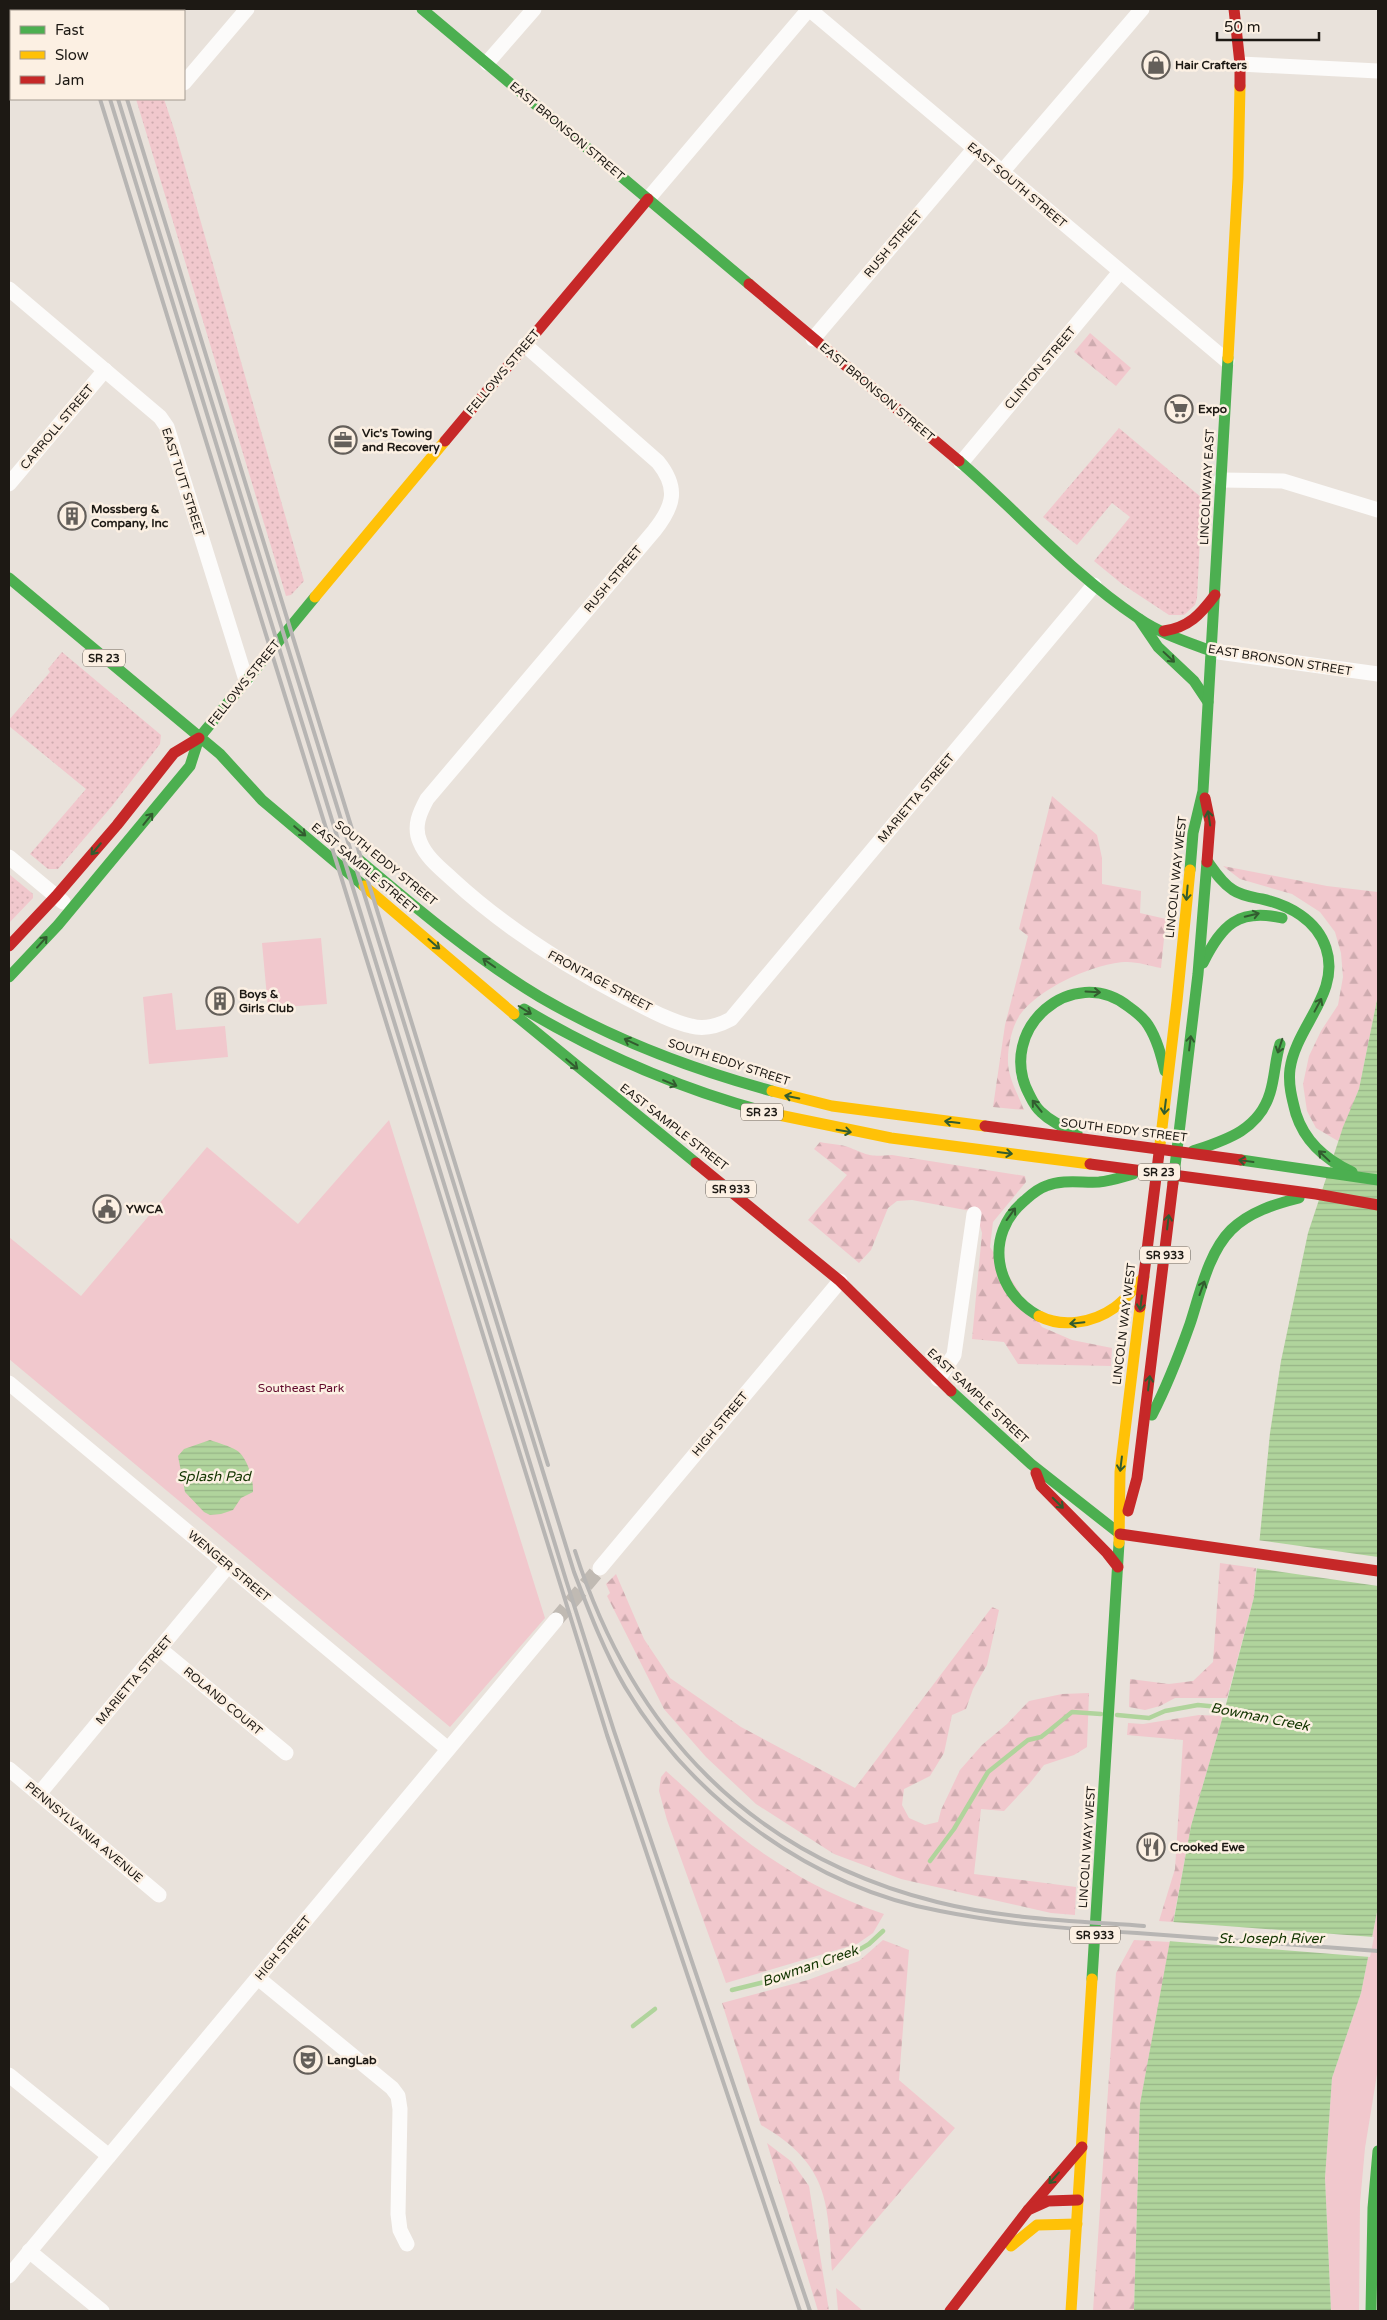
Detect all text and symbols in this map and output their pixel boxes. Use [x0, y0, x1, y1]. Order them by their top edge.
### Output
legend [10, 10, 185, 100]
scale bar [1217, 10, 1320, 42]
text: 50 m [1224, 18, 1261, 36]
text: Fast [55, 21, 85, 39]
text: Slow [55, 46, 89, 64]
shop icon: Hair Crafters [1141, 50, 1171, 80]
place label: Hair Crafters [1175, 58, 1247, 72]
text: Jam [55, 71, 84, 89]
street label: EAST BRONSON STREET [507, 79, 628, 184]
street label: EAST SOUTH STREET [965, 139, 1070, 231]
street label: RUSH STREET [861, 207, 925, 280]
street label: CLINTON STREET [1001, 323, 1079, 412]
street label: FELLOWS STREET [463, 326, 543, 417]
street label: EAST BRONSON STREET [817, 340, 938, 445]
street label: CARROLL STREET [17, 381, 97, 472]
supermarket icon: Expo [1164, 394, 1194, 424]
place label: Expo [1198, 402, 1227, 417]
office icon: Vic's Towing and Recovery [328, 425, 358, 455]
street label: EAST TUTT STREET [159, 426, 207, 539]
place label: Vic's Towing and Recovery [362, 426, 440, 455]
street label: LINCOLNWAY EAST [1197, 428, 1217, 545]
building icon: Mossberg & Company, Inc [57, 501, 87, 531]
place label: Mossberg & Company, Inc [91, 502, 169, 531]
street label: RUSH STREET [581, 542, 645, 615]
street label: FELLOWS STREET [205, 637, 283, 729]
street label: EAST BRONSON STREET [1207, 642, 1354, 678]
road number: SR 23 [83, 650, 125, 666]
one-way arrow [1163, 651, 1175, 663]
street label: MARIETTA STREET [875, 750, 958, 845]
one-way arrow [1204, 811, 1214, 827]
one-way arrow [143, 812, 154, 825]
street label: LINCOLN WAY WEST [1163, 815, 1189, 939]
street label: SOUTH EDDY STREET [332, 818, 440, 909]
street label: EAST SAMPLE STREET [309, 820, 420, 917]
one-way arrow [293, 825, 306, 837]
one-way arrow [90, 843, 101, 856]
one-way arrow [1182, 885, 1192, 901]
one-way arrow [1243, 910, 1259, 919]
one-way arrow [36, 935, 48, 948]
one-way arrow [427, 938, 440, 950]
street label: FRONTAGE STREET [546, 948, 655, 1015]
one-way arrow [482, 958, 496, 968]
building icon: Boys & Girls Club [205, 986, 235, 1016]
place label: Boys & Girls Club [239, 987, 294, 1015]
one-way arrow [1084, 987, 1100, 996]
one-way arrow [1314, 998, 1323, 1013]
one-way arrow [518, 1005, 532, 1015]
street label: SOUTH EDDY STREET [666, 1036, 792, 1089]
one-way arrow [1185, 1036, 1195, 1052]
one-way arrow [624, 1037, 639, 1046]
one-way arrow [1274, 1038, 1284, 1054]
one-way arrow [565, 1059, 578, 1070]
one-way arrow [662, 1078, 677, 1088]
street label: EAST SAMPLE STREET [617, 1081, 731, 1174]
one-way arrow [784, 1092, 800, 1101]
one-way arrow [1160, 1098, 1170, 1114]
one-way arrow [1031, 1099, 1042, 1112]
road number: SR 23 [741, 1104, 783, 1120]
street label: SOUTH EDDY STREET [1060, 1115, 1189, 1145]
one-way arrow [945, 1117, 961, 1127]
one-way arrow [835, 1126, 851, 1136]
one-way arrow [996, 1148, 1012, 1158]
one-way arrow [1318, 1150, 1331, 1162]
one-way arrow [1239, 1156, 1255, 1166]
road number: SR 23 [1138, 1164, 1180, 1180]
road number: SR 933 [706, 1180, 756, 1198]
public building icon: YWCA [92, 1194, 122, 1224]
place label: YWCA [126, 1202, 163, 1216]
one-way arrow [1006, 1207, 1016, 1221]
one-way arrow [1163, 1214, 1173, 1230]
road number: SR 933 [1140, 1246, 1190, 1264]
street label: LINCOLN WAY WEST [1110, 1262, 1139, 1386]
one-way arrow [1198, 1281, 1207, 1296]
one-way arrow [1136, 1294, 1146, 1310]
one-way arrow [1069, 1318, 1085, 1327]
street label: EAST SAMPLE STREET [925, 1345, 1032, 1447]
one-way arrow [1144, 1376, 1154, 1392]
park label: Southeast Park [258, 1381, 345, 1395]
street label: HIGH STREET [689, 1389, 751, 1459]
one-way arrow [1116, 1456, 1126, 1472]
water label: Splash Pad [177, 1468, 253, 1485]
one-way arrow [1052, 1497, 1064, 1509]
street label: WENGER STREET [185, 1527, 274, 1605]
street label: MARIETTA STREET [93, 1632, 176, 1727]
street label: ROLAND COURT [181, 1664, 266, 1738]
water label: Bowman Creek [1209, 1699, 1312, 1735]
street label: PENNSYLVANIA AVENUE [22, 1779, 146, 1885]
street label: LINCOLN WAY WEST [1076, 1785, 1098, 1909]
restaurant icon: Crooked Ewe [1136, 1832, 1166, 1862]
place label: Crooked Ewe [1170, 1840, 1245, 1854]
street label: HIGH STREET [252, 1913, 314, 1983]
road number: SR 933 [1070, 1926, 1120, 1944]
water label: St. Joseph River [1218, 1930, 1325, 1947]
water label: Bowman Creek [760, 1941, 861, 1990]
theatre icon: LangLab [293, 2045, 323, 2075]
place label: LangLab [327, 2053, 377, 2068]
one-way arrow [1049, 2172, 1060, 2185]

